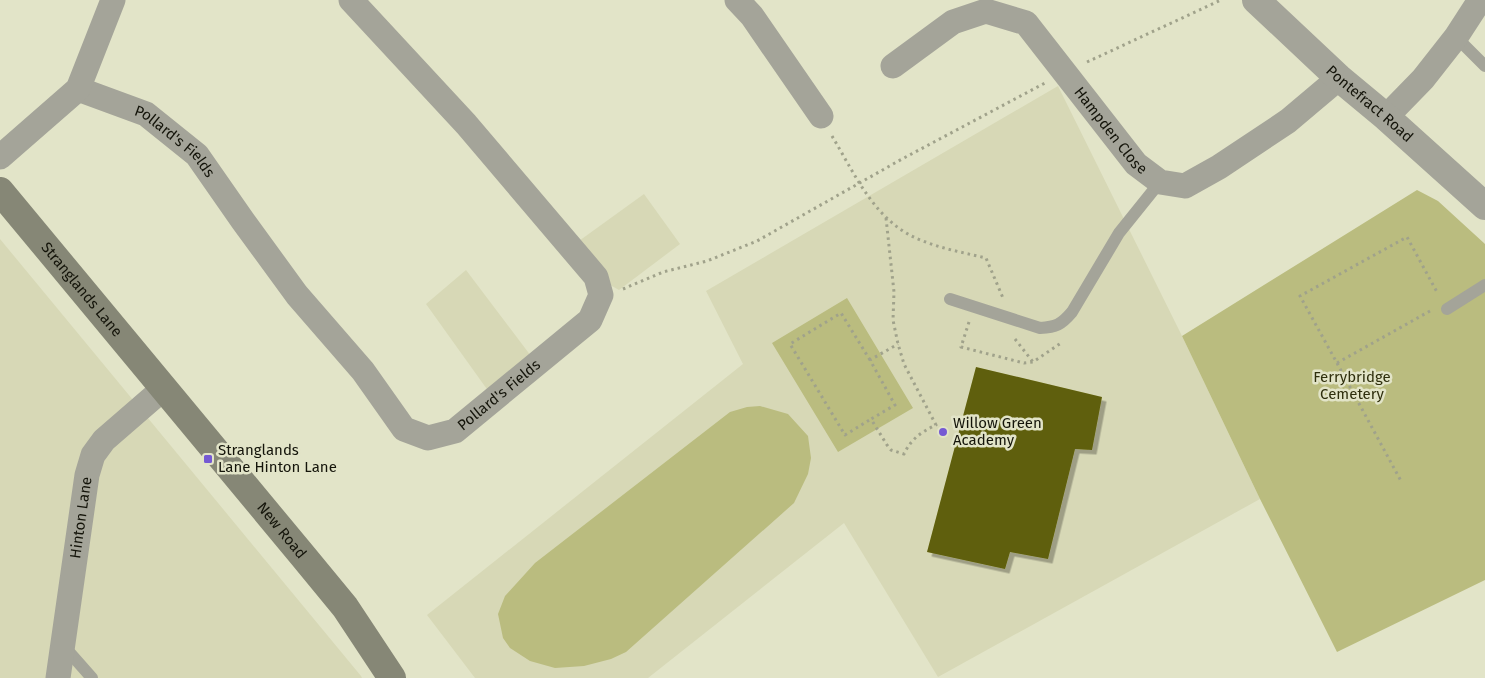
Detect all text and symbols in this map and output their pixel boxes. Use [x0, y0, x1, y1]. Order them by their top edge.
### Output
street label: Pontefract Road [1322, 62, 1417, 146]
street label: Hampden Close [1070, 83, 1151, 178]
street label: Pollard's Fields [132, 102, 219, 181]
street label: Stranglands Lane [37, 239, 126, 340]
street label: Pollard's Fields [454, 356, 544, 434]
park label: Ferrybridge Cemetery [1313, 368, 1391, 403]
place label: Willow Green Academy [953, 414, 1042, 449]
marker: Willow Green Academy [937, 426, 949, 438]
place label: Stranglands Lane Hinton Lane [218, 441, 337, 476]
marker: Stranglands Lane Hinton Lane [202, 453, 214, 465]
street label: Hinton Lane [66, 476, 96, 560]
street label: New Road [253, 498, 310, 562]

